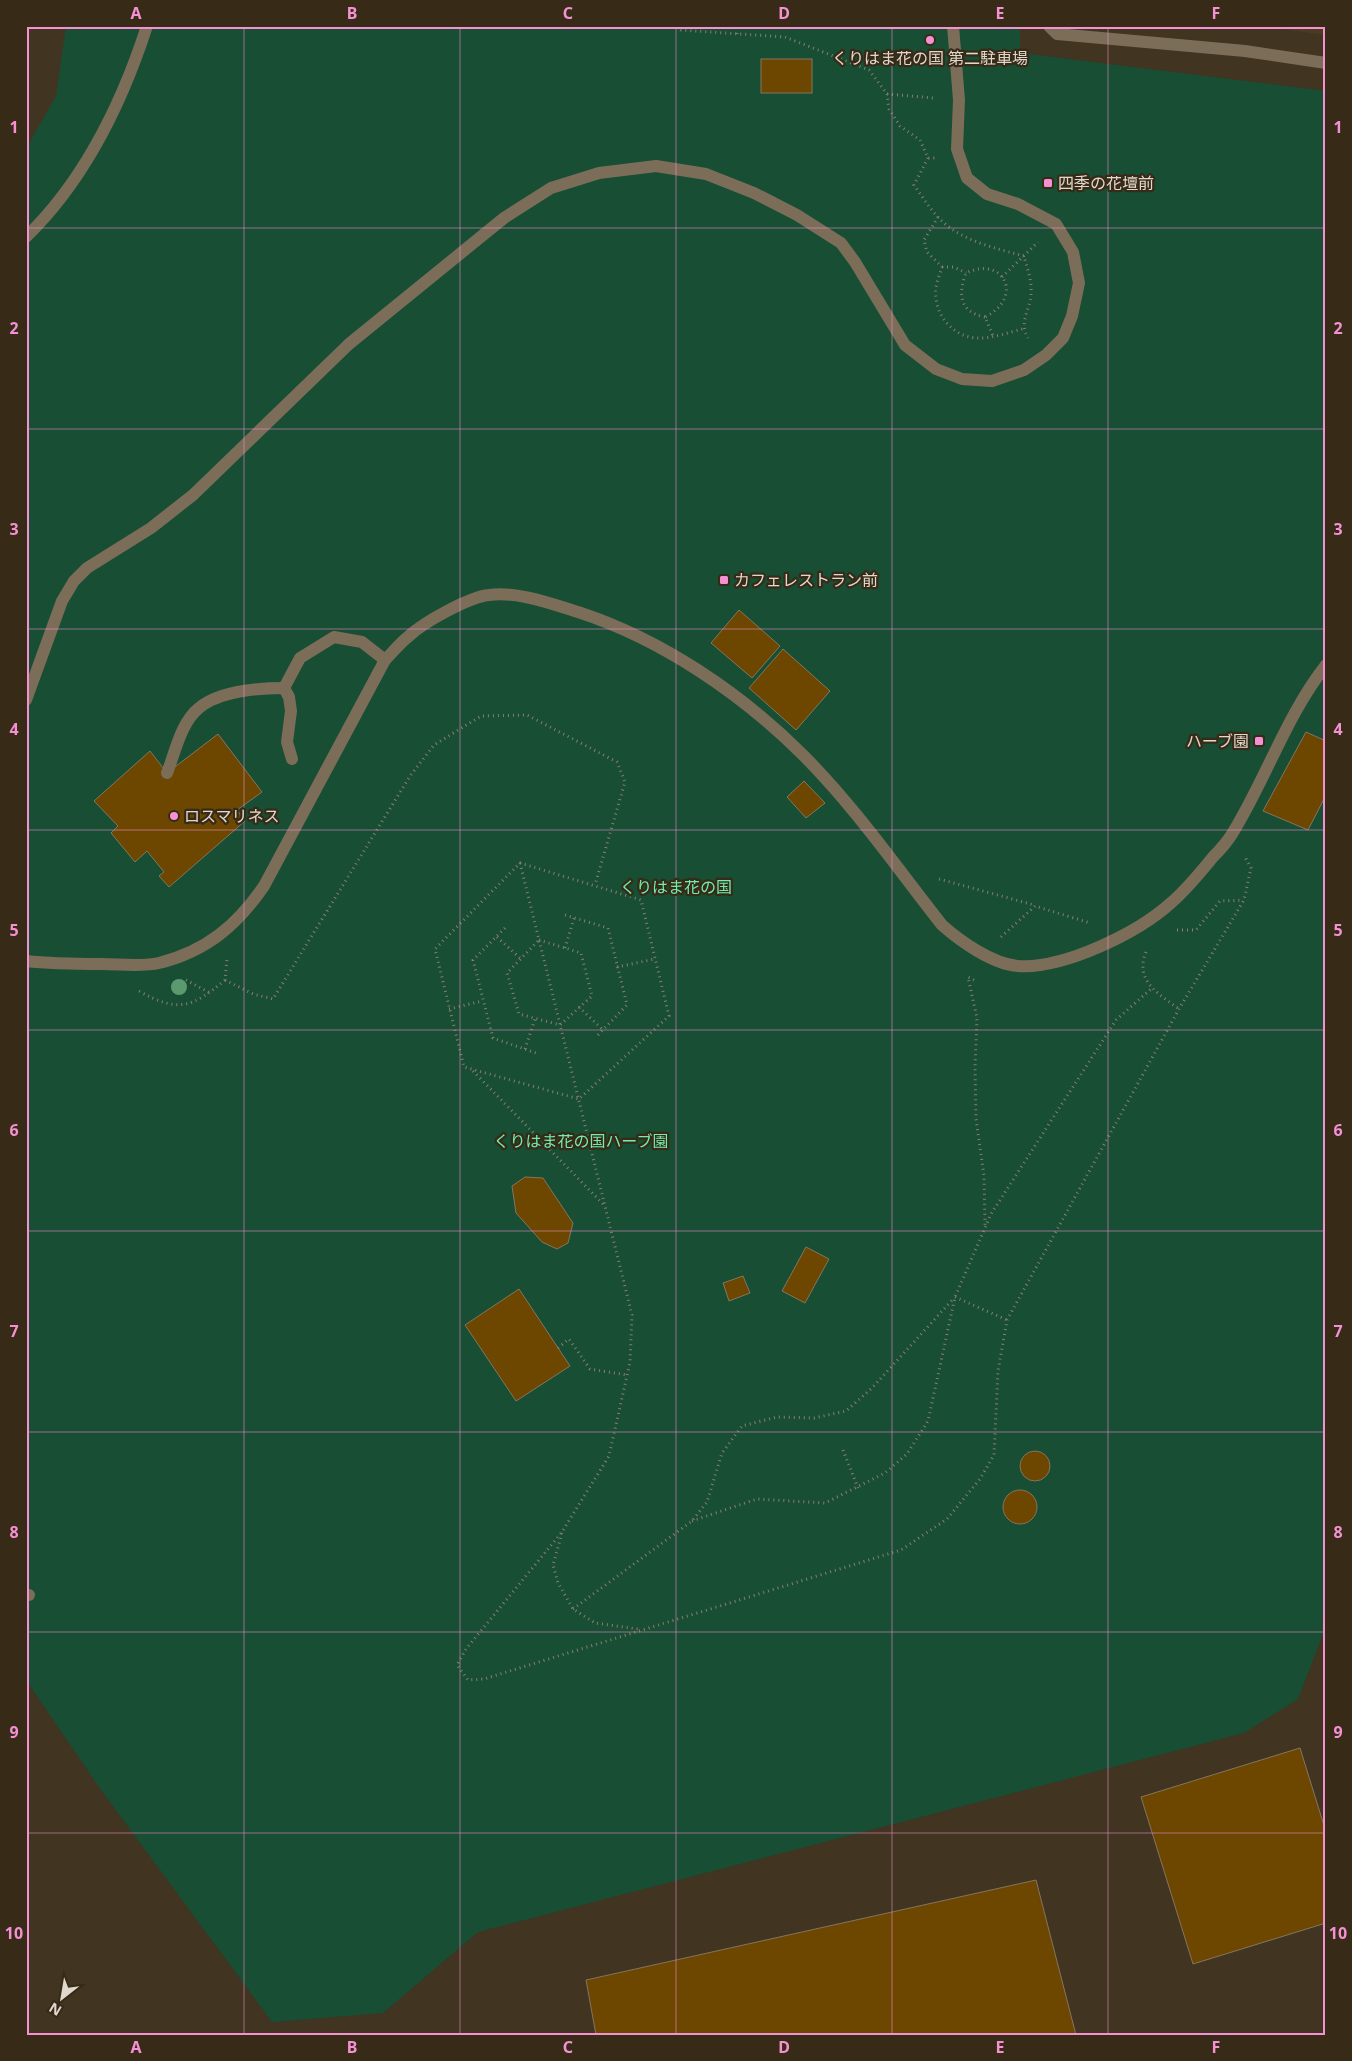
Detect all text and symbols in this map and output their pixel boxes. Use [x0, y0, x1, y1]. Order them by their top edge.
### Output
text: A [130, 2, 142, 24]
text: B [347, 2, 357, 24]
text: C [563, 2, 573, 24]
text: D [778, 2, 790, 24]
text: E [996, 2, 1005, 24]
text: F [1212, 2, 1220, 24]
marker: くりはま花の国 第二駐車場 [924, 34, 936, 46]
place label: くりはま花の国 第二駐車場 [832, 47, 1028, 69]
text: 1 [9, 116, 19, 138]
text: 1 [1333, 116, 1343, 138]
place label: 四季の花壇前 [1058, 172, 1154, 194]
marker: 四季の花壇前 [1042, 177, 1054, 189]
text: 2 [9, 317, 19, 339]
text: 2 [1333, 317, 1343, 339]
text: 3 [9, 518, 19, 540]
text: 3 [1333, 518, 1343, 540]
place label: カフェレストラン前 [734, 569, 878, 591]
marker: カフェレストラン前 [718, 574, 730, 586]
text: 4 [9, 718, 19, 740]
text: 4 [1333, 718, 1343, 740]
place label: ハーブ園 [1186, 730, 1249, 752]
marker: ハーブ園 [1253, 735, 1265, 747]
place label: ロスマリネス [184, 805, 280, 827]
marker: ロスマリネス [168, 810, 180, 822]
park label: くりはま花の国 [620, 876, 732, 898]
text: 5 [9, 919, 19, 941]
text: 5 [1333, 919, 1343, 941]
text: 6 [9, 1119, 19, 1141]
text: 6 [1333, 1119, 1343, 1141]
park label: くりはま花の国ハーブ園 [493, 1130, 669, 1152]
text: 7 [9, 1320, 19, 1342]
text: 7 [1333, 1320, 1343, 1342]
text: 8 [9, 1521, 19, 1543]
text: 8 [1333, 1521, 1343, 1543]
text: 9 [9, 1721, 19, 1743]
text: 9 [1333, 1721, 1343, 1743]
text: 10 [5, 1922, 23, 1944]
text: 10 [1329, 1922, 1347, 1944]
north arrow [38, 1974, 88, 2024]
text: N [45, 1998, 65, 2021]
text: A [130, 2036, 142, 2058]
text: B [347, 2036, 357, 2058]
text: C [563, 2036, 573, 2058]
text: D [778, 2036, 790, 2058]
text: E [996, 2036, 1005, 2058]
text: F [1212, 2036, 1220, 2058]

